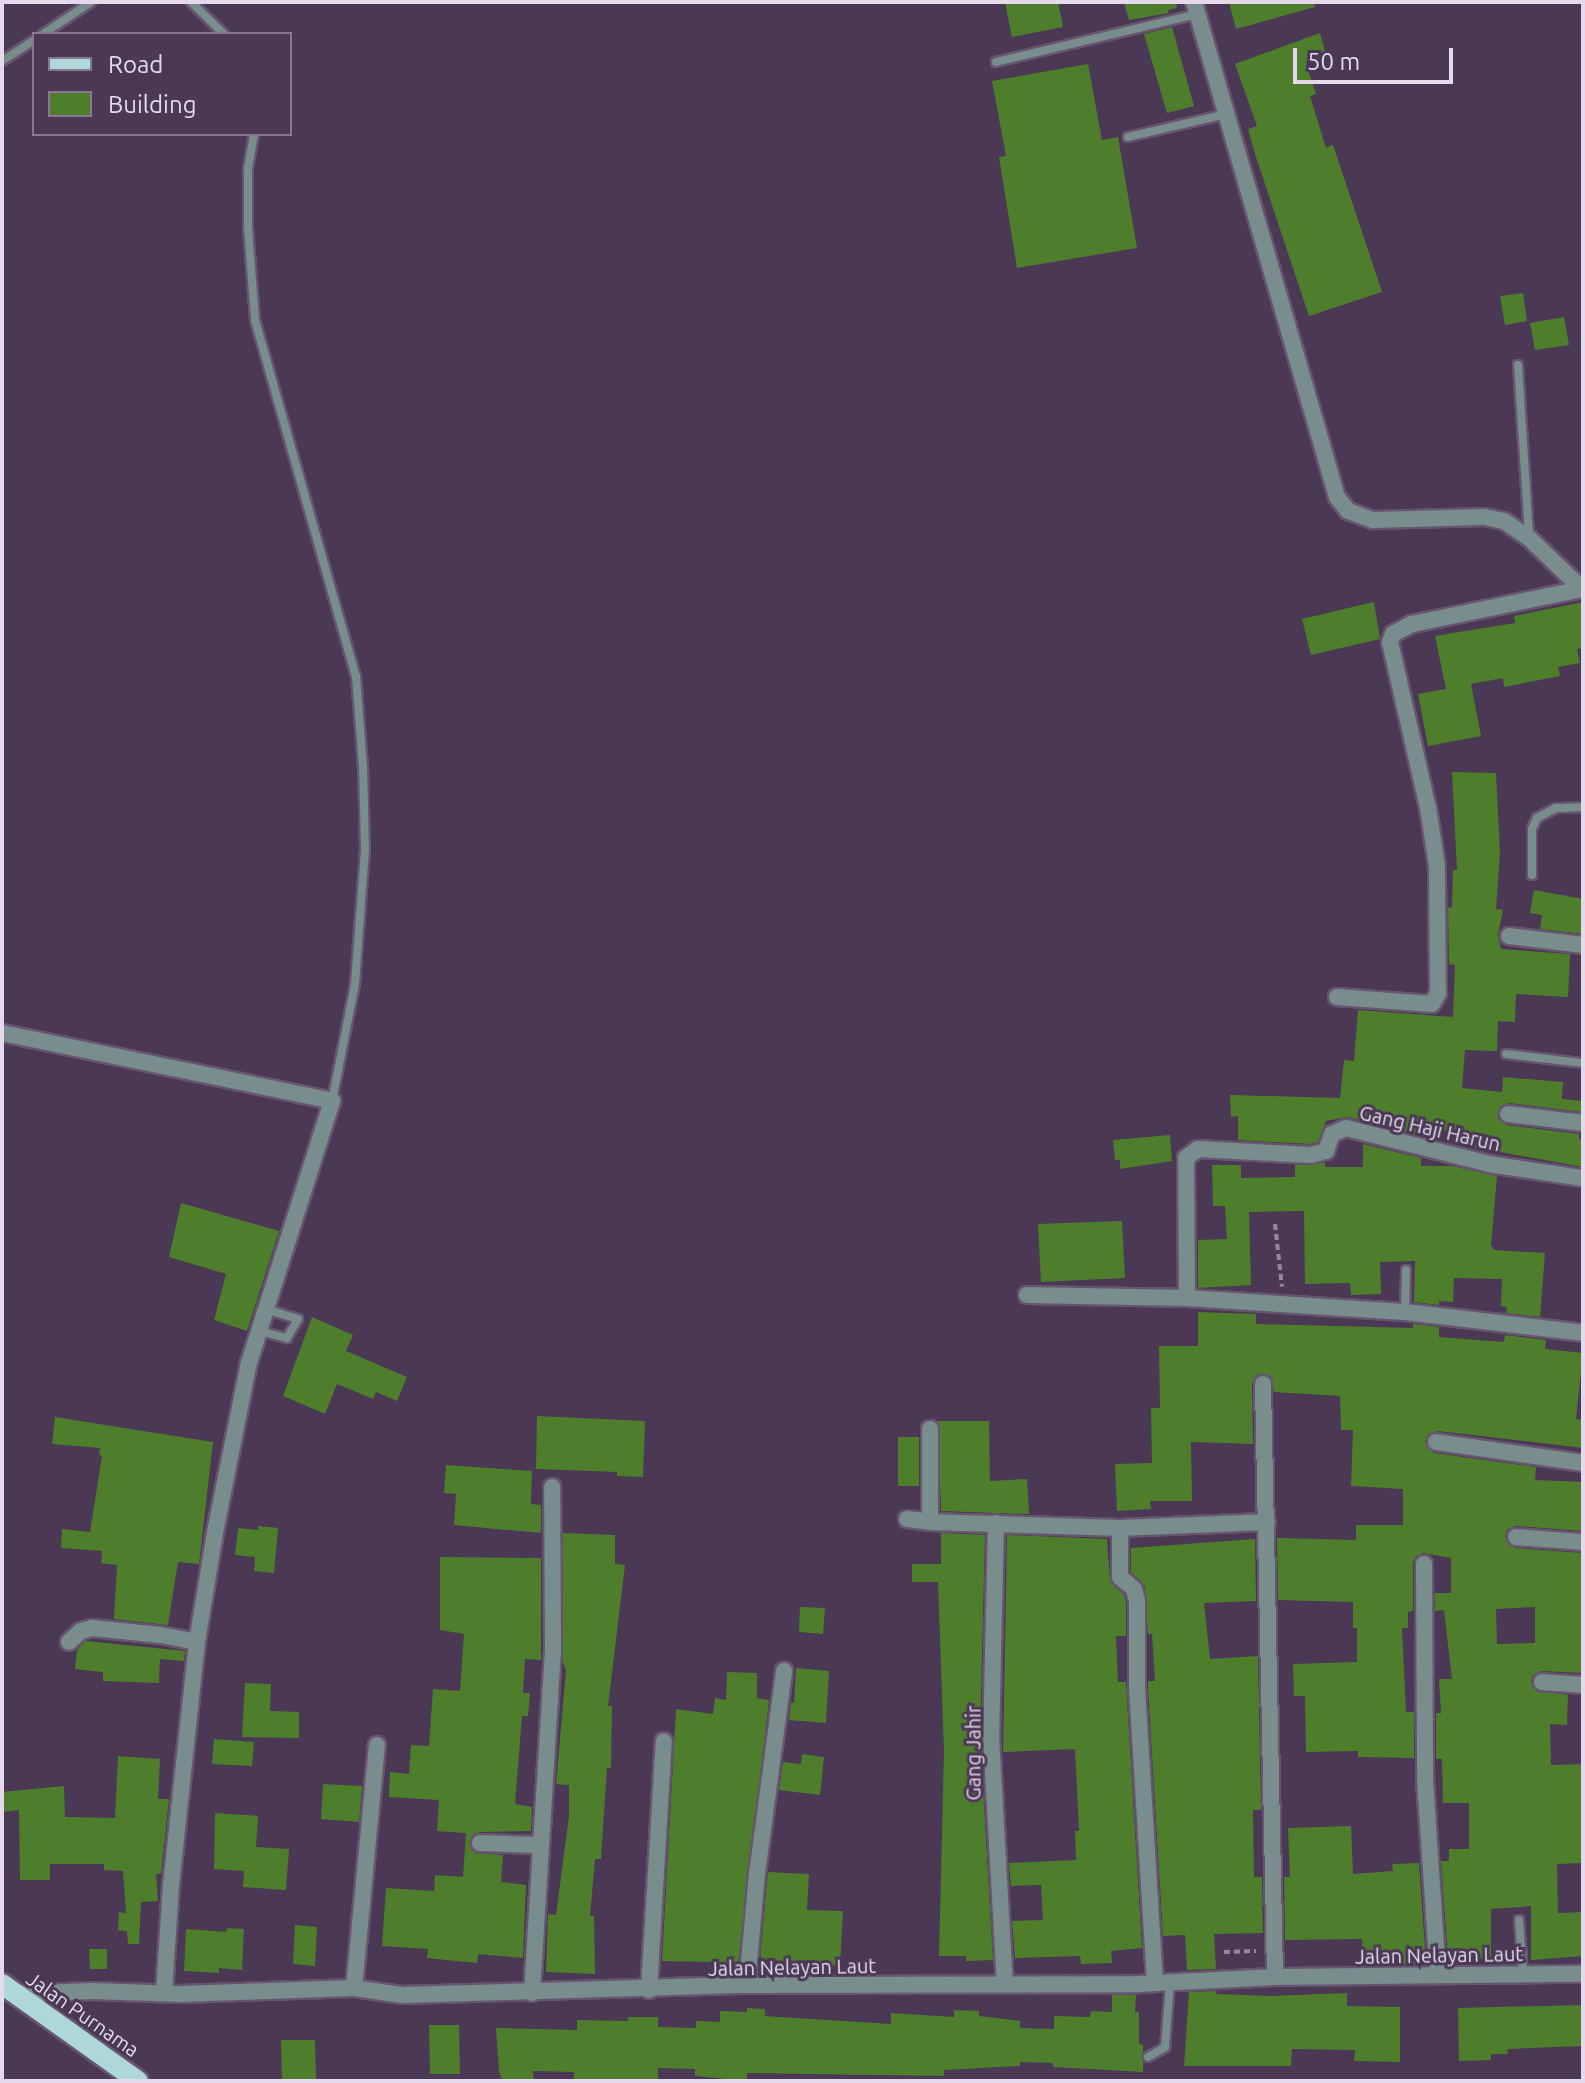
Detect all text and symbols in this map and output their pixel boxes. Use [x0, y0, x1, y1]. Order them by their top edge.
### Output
legend [32, 32, 292, 136]
scale bar [1297, 32, 1457, 82]
text: 50 m [1307, 48, 1360, 75]
text: Road [108, 51, 163, 78]
text: Building [108, 91, 196, 118]
street label: Gang Haji Harun [1357, 1100, 1503, 1156]
street label: Gang Jahir [961, 1705, 985, 1801]
street label: Jalan Nelayan Laut [1355, 1942, 1523, 1968]
street label: Jalan Nelayan Laut [708, 1954, 876, 1980]
street label: Jalan Purnama [22, 1966, 144, 2062]

